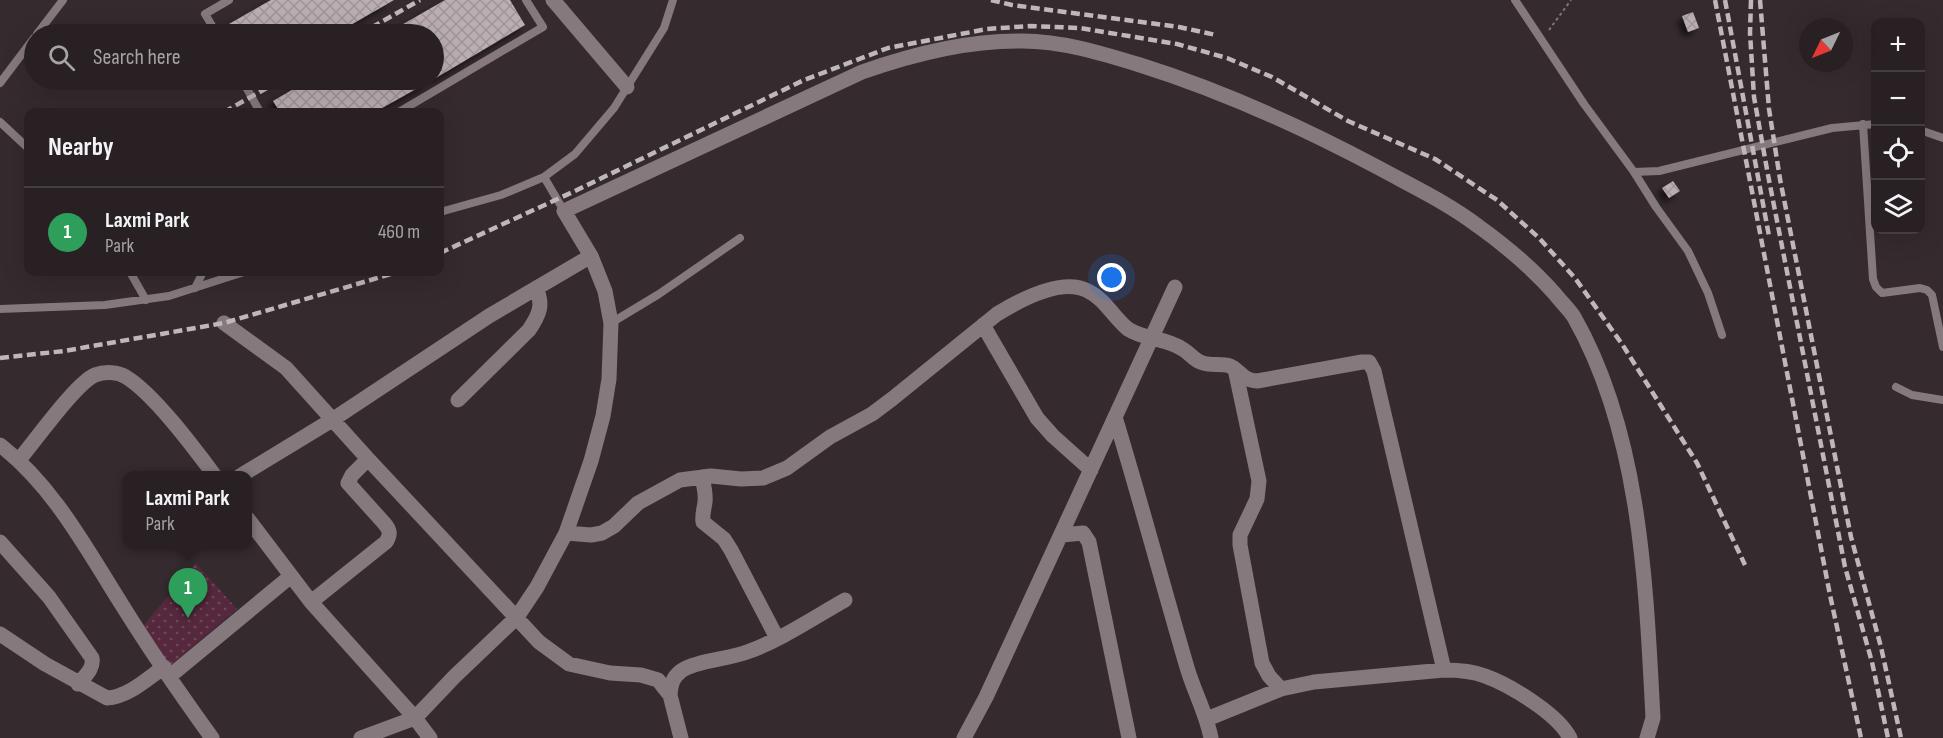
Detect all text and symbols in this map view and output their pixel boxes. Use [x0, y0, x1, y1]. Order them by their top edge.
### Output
north arrow [1799, 18, 1853, 72]
map controls [1871, 18, 1925, 234]
button: + [1871, 18, 1925, 72]
search box [24, 24, 444, 90]
icon: search [45, 41, 78, 74]
text: Search here [93, 44, 180, 71]
button: − [1871, 72, 1925, 126]
button: locate [1871, 126, 1925, 180]
text: Nearby [48, 132, 114, 163]
button: layers [1871, 180, 1925, 234]
text: Laxmi Park [105, 207, 189, 234]
text: 1 [64, 220, 71, 244]
text: 460 m [378, 220, 420, 244]
text: Park [105, 234, 134, 258]
your location [1097, 263, 1126, 292]
popup [123, 471, 252, 549]
text: Laxmi Park [145, 485, 230, 512]
text: Park [145, 512, 175, 536]
pin: 1 [168, 568, 207, 618]

